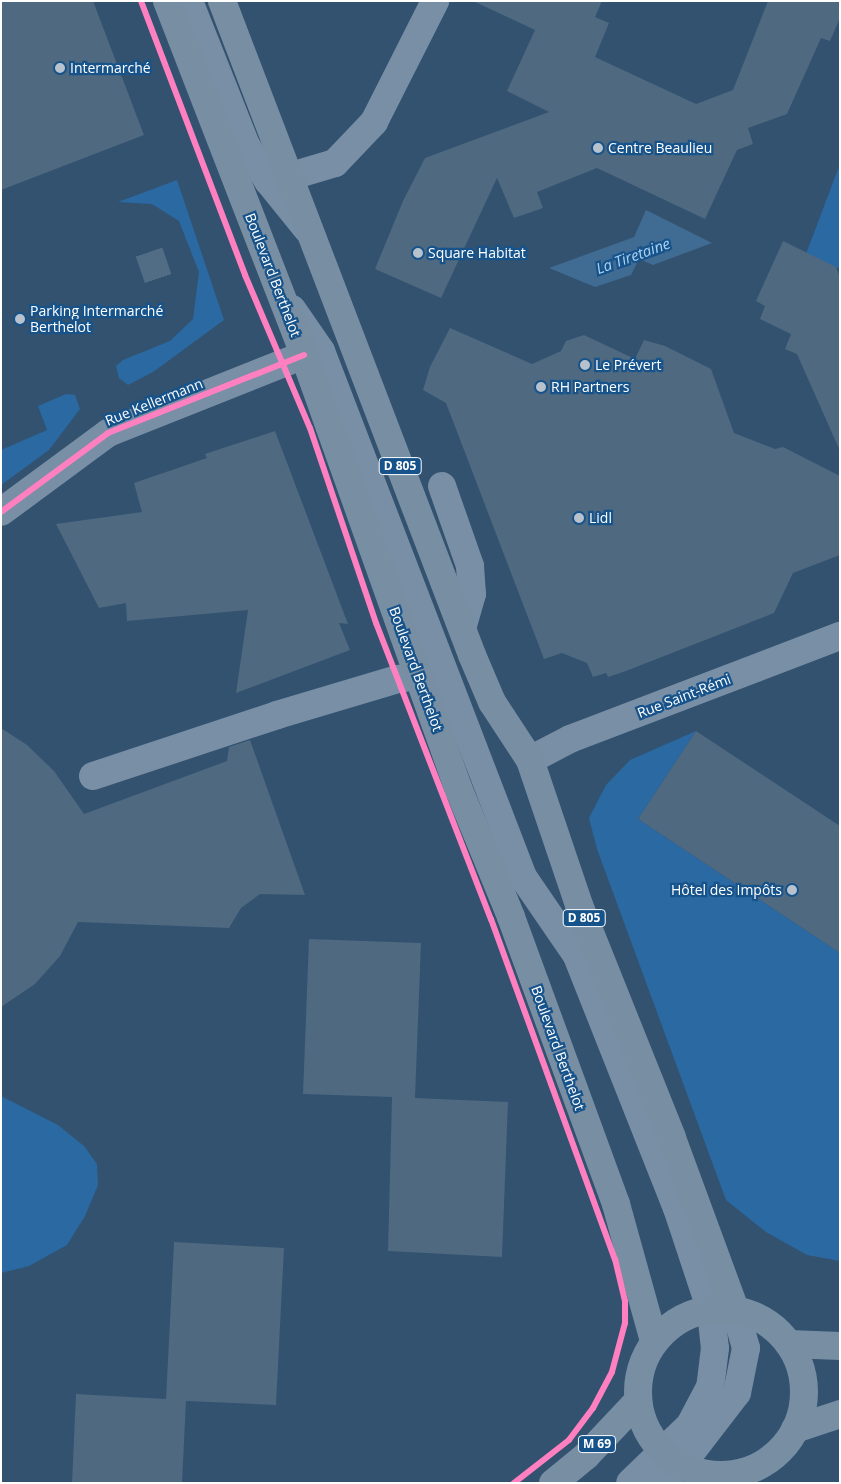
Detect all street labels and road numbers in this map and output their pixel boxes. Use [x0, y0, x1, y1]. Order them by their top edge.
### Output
street label: Boulevard Berthelot [242, 211, 304, 339]
street label: Rue Kellermann [103, 375, 205, 429]
road number: D 805 [378, 456, 422, 476]
street label: Boulevard Berthelot [386, 605, 446, 733]
street label: Rue Saint-Rémi [635, 670, 733, 722]
road number: D 805 [562, 908, 606, 928]
street label: Boulevard Berthelot [528, 984, 588, 1112]
road number: M 69 [577, 1435, 617, 1454]

